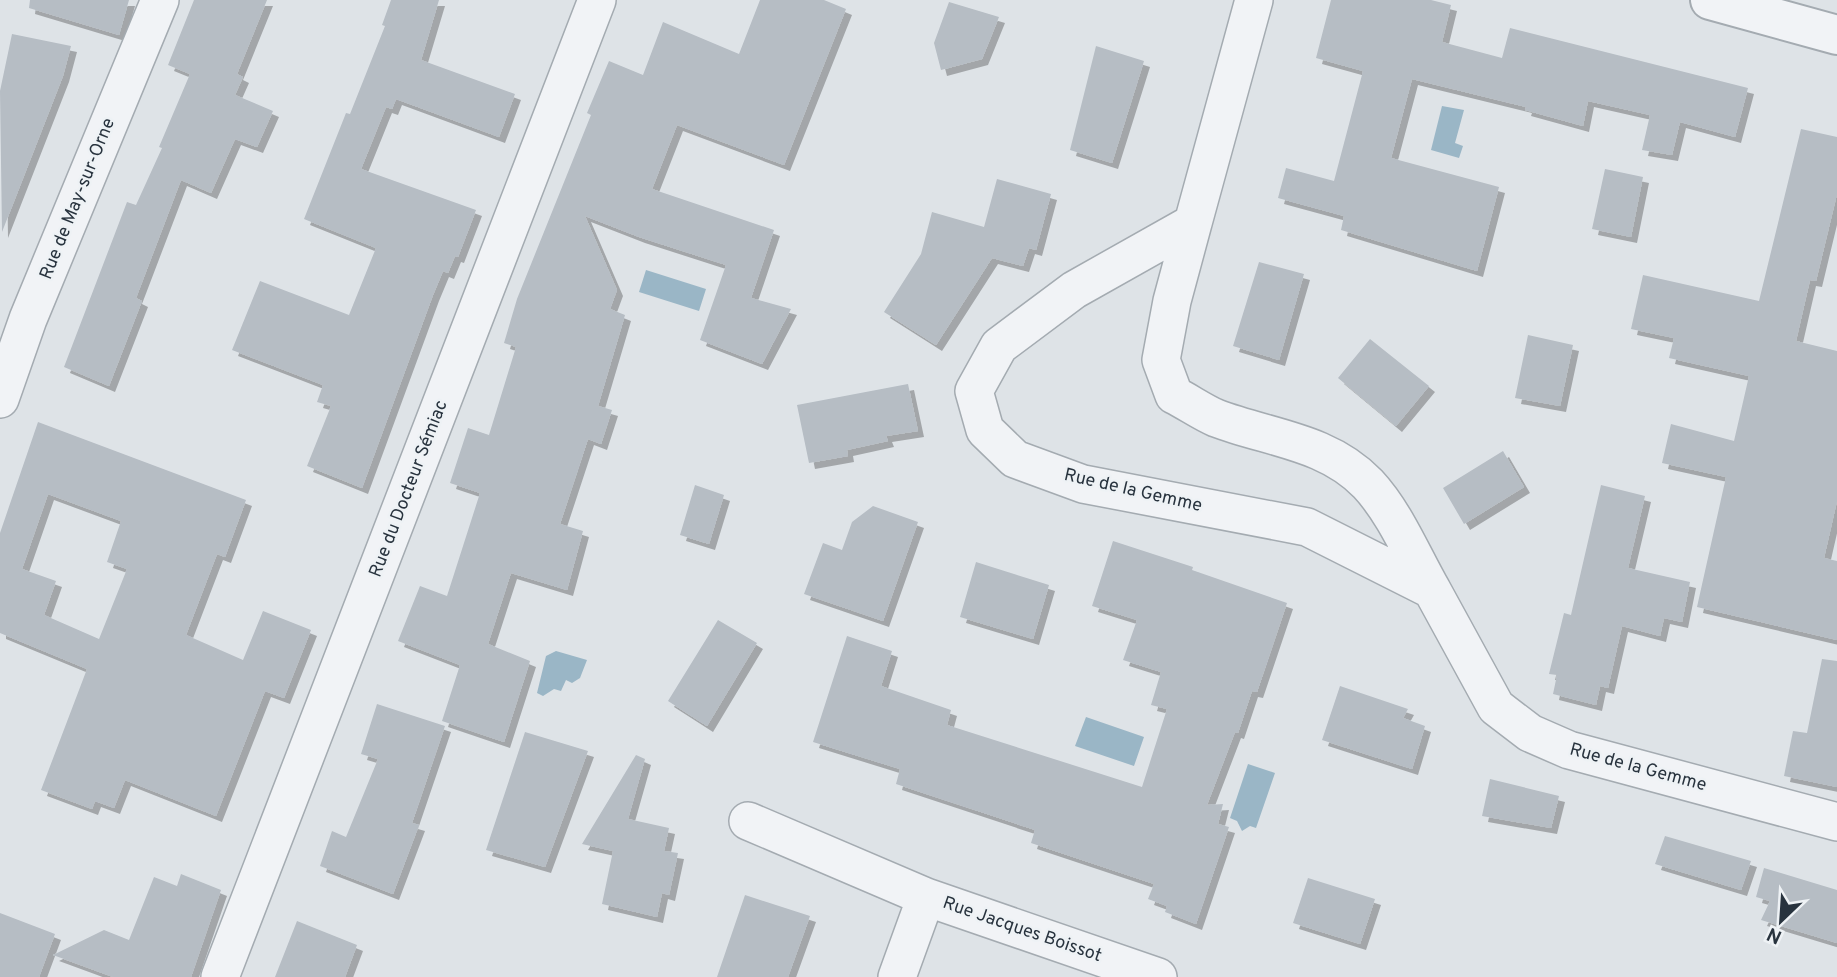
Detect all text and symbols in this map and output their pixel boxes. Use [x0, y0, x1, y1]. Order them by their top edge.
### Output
street label: Rue de May-sur-Orne [35, 115, 121, 283]
street label: Rue du Docteur Sémiac [365, 397, 453, 581]
street label: Rue de la Gemme [1062, 464, 1204, 518]
street label: Rue de la Gemme [1567, 739, 1709, 797]
north arrow [1746, 886, 1816, 956]
street label: Rue Jacques Boissot [939, 892, 1105, 968]
text: N [1763, 921, 1786, 948]

